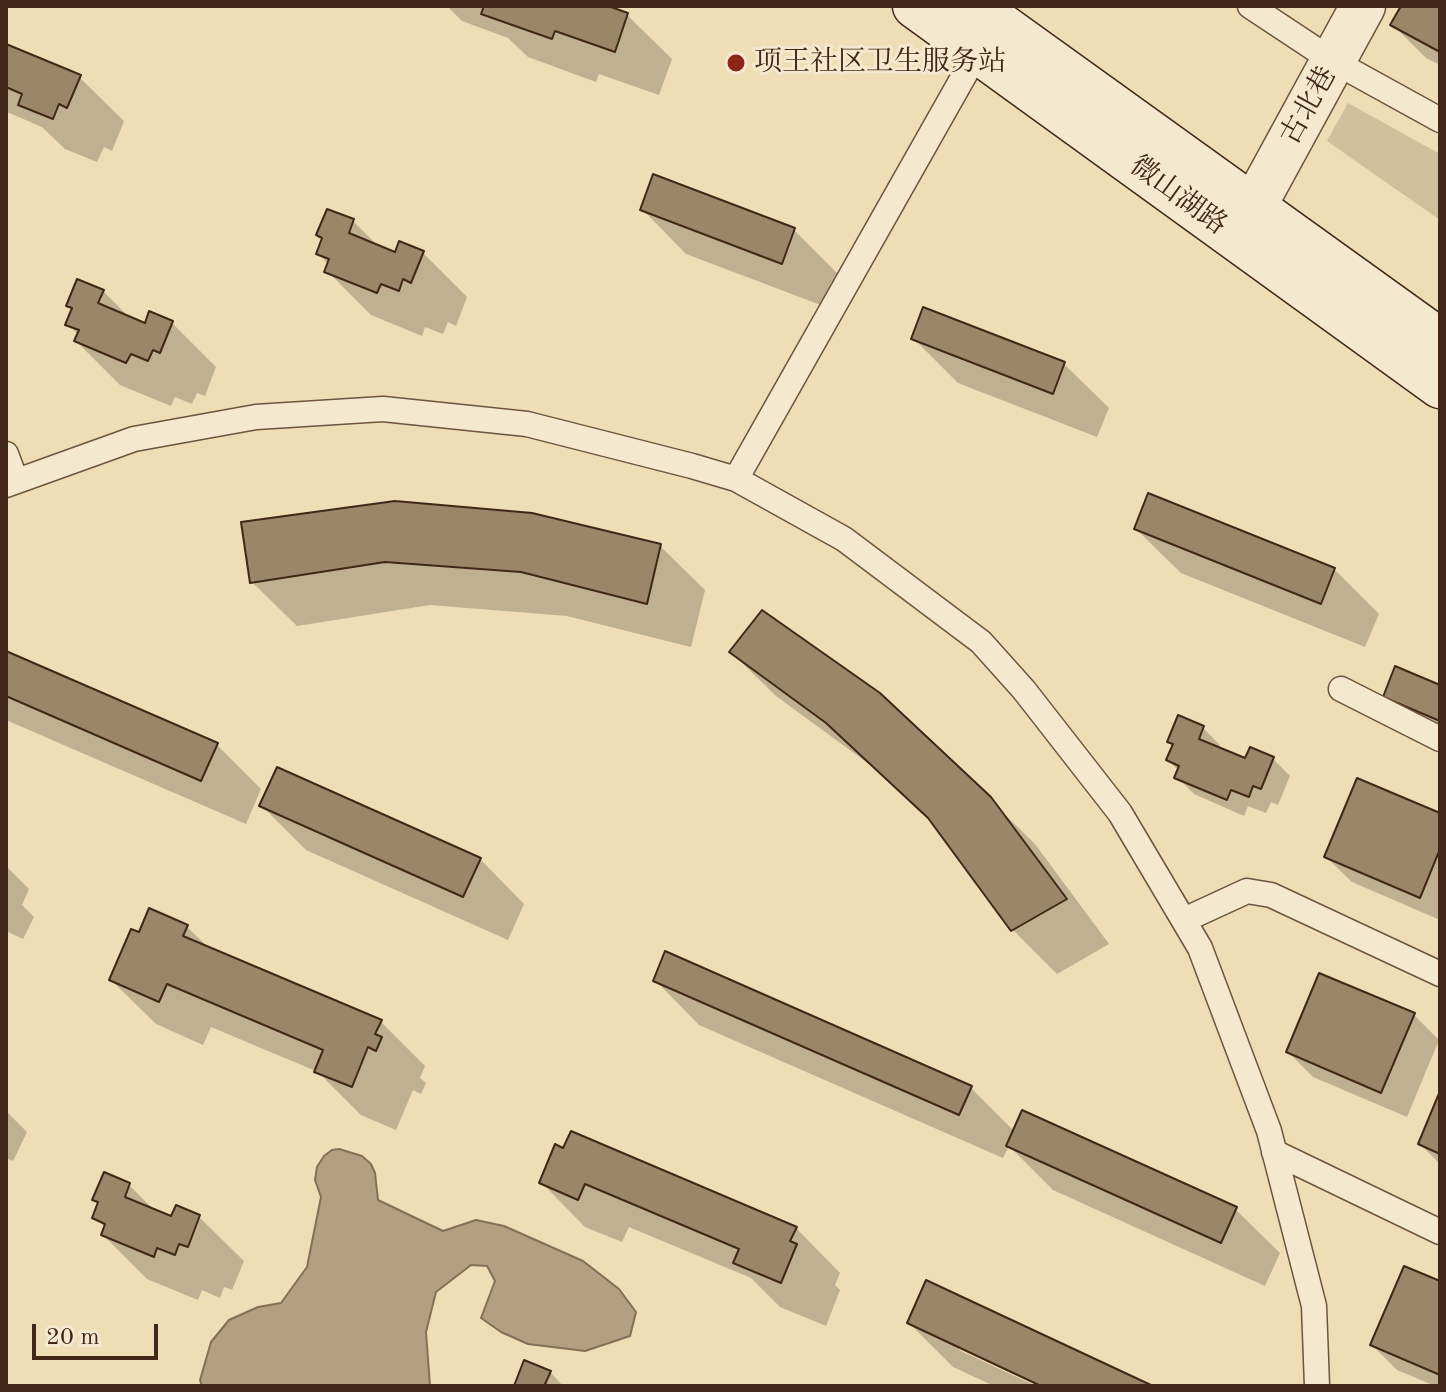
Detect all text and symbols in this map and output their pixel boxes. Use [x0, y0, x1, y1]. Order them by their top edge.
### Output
place label: 项王社区卫生服务站 [754, 46, 1006, 80]
marker: 项王社区卫生服务站 [725, 52, 747, 74]
street label: 古北巷 [1274, 61, 1344, 151]
street label: 微山湖路 [1123, 149, 1233, 243]
scale bar [36, 1308, 162, 1358]
text: 20 m [46, 1326, 100, 1350]

